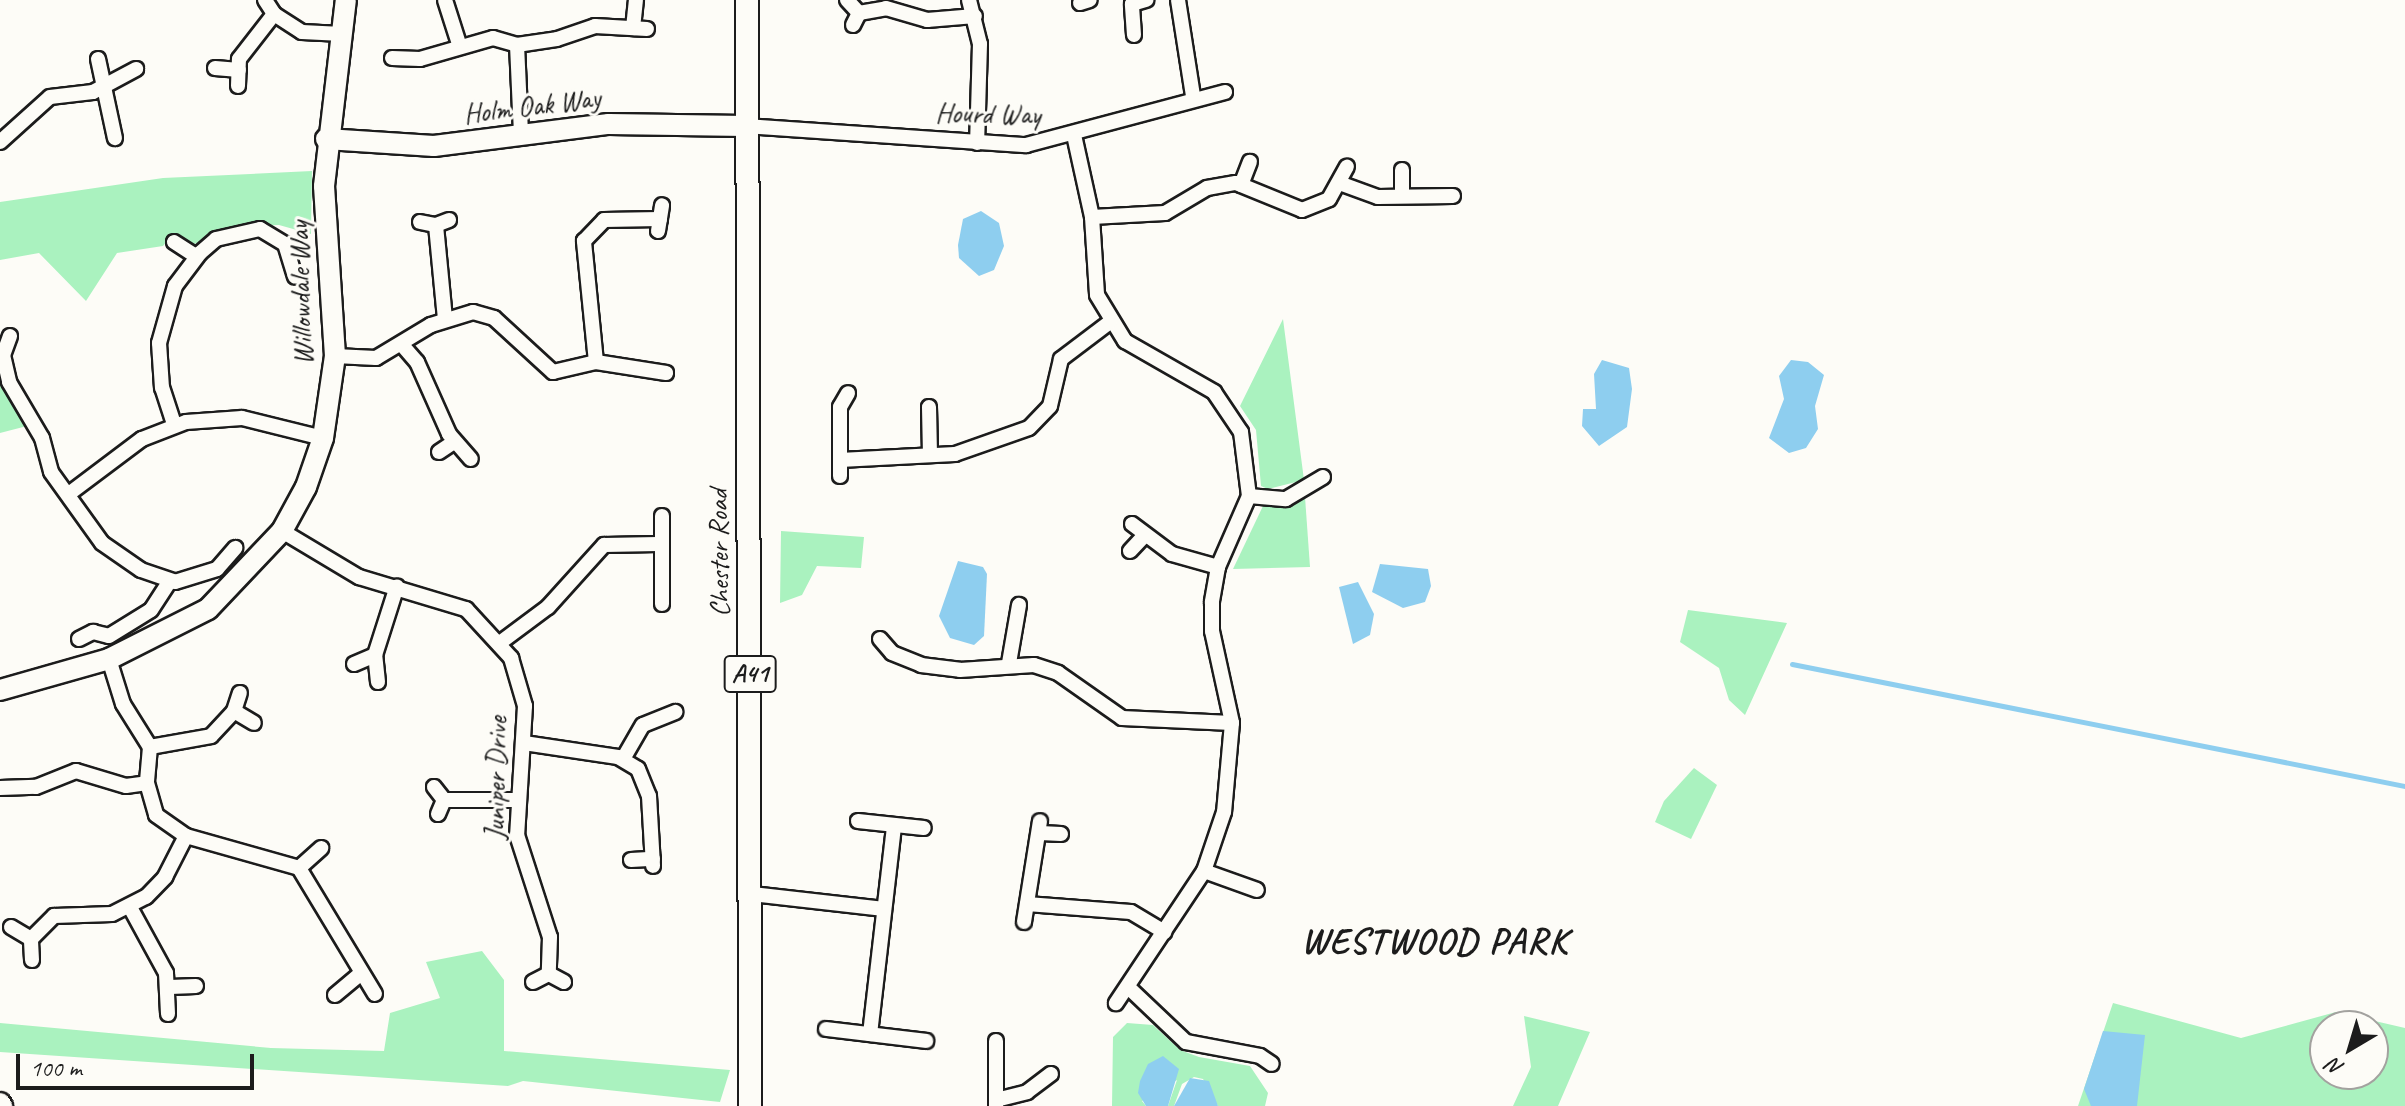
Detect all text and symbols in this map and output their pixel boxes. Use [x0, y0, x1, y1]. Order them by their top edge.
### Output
street label: Holm Oak Way [461, 81, 603, 131]
street label: Hourd Way [935, 96, 1041, 132]
street label: Willowdale Way [282, 220, 320, 366]
street label: Chester Road [701, 489, 737, 617]
road number: A41 [722, 652, 778, 696]
street label: Juniper Drive [478, 716, 514, 840]
district label: WESTWOOD PARK [1302, 920, 1568, 964]
north arrow [2309, 1010, 2389, 1090]
scale bar [20, 1038, 258, 1088]
text: N [2321, 1052, 2349, 1083]
text: 100 m [30, 1053, 82, 1083]

